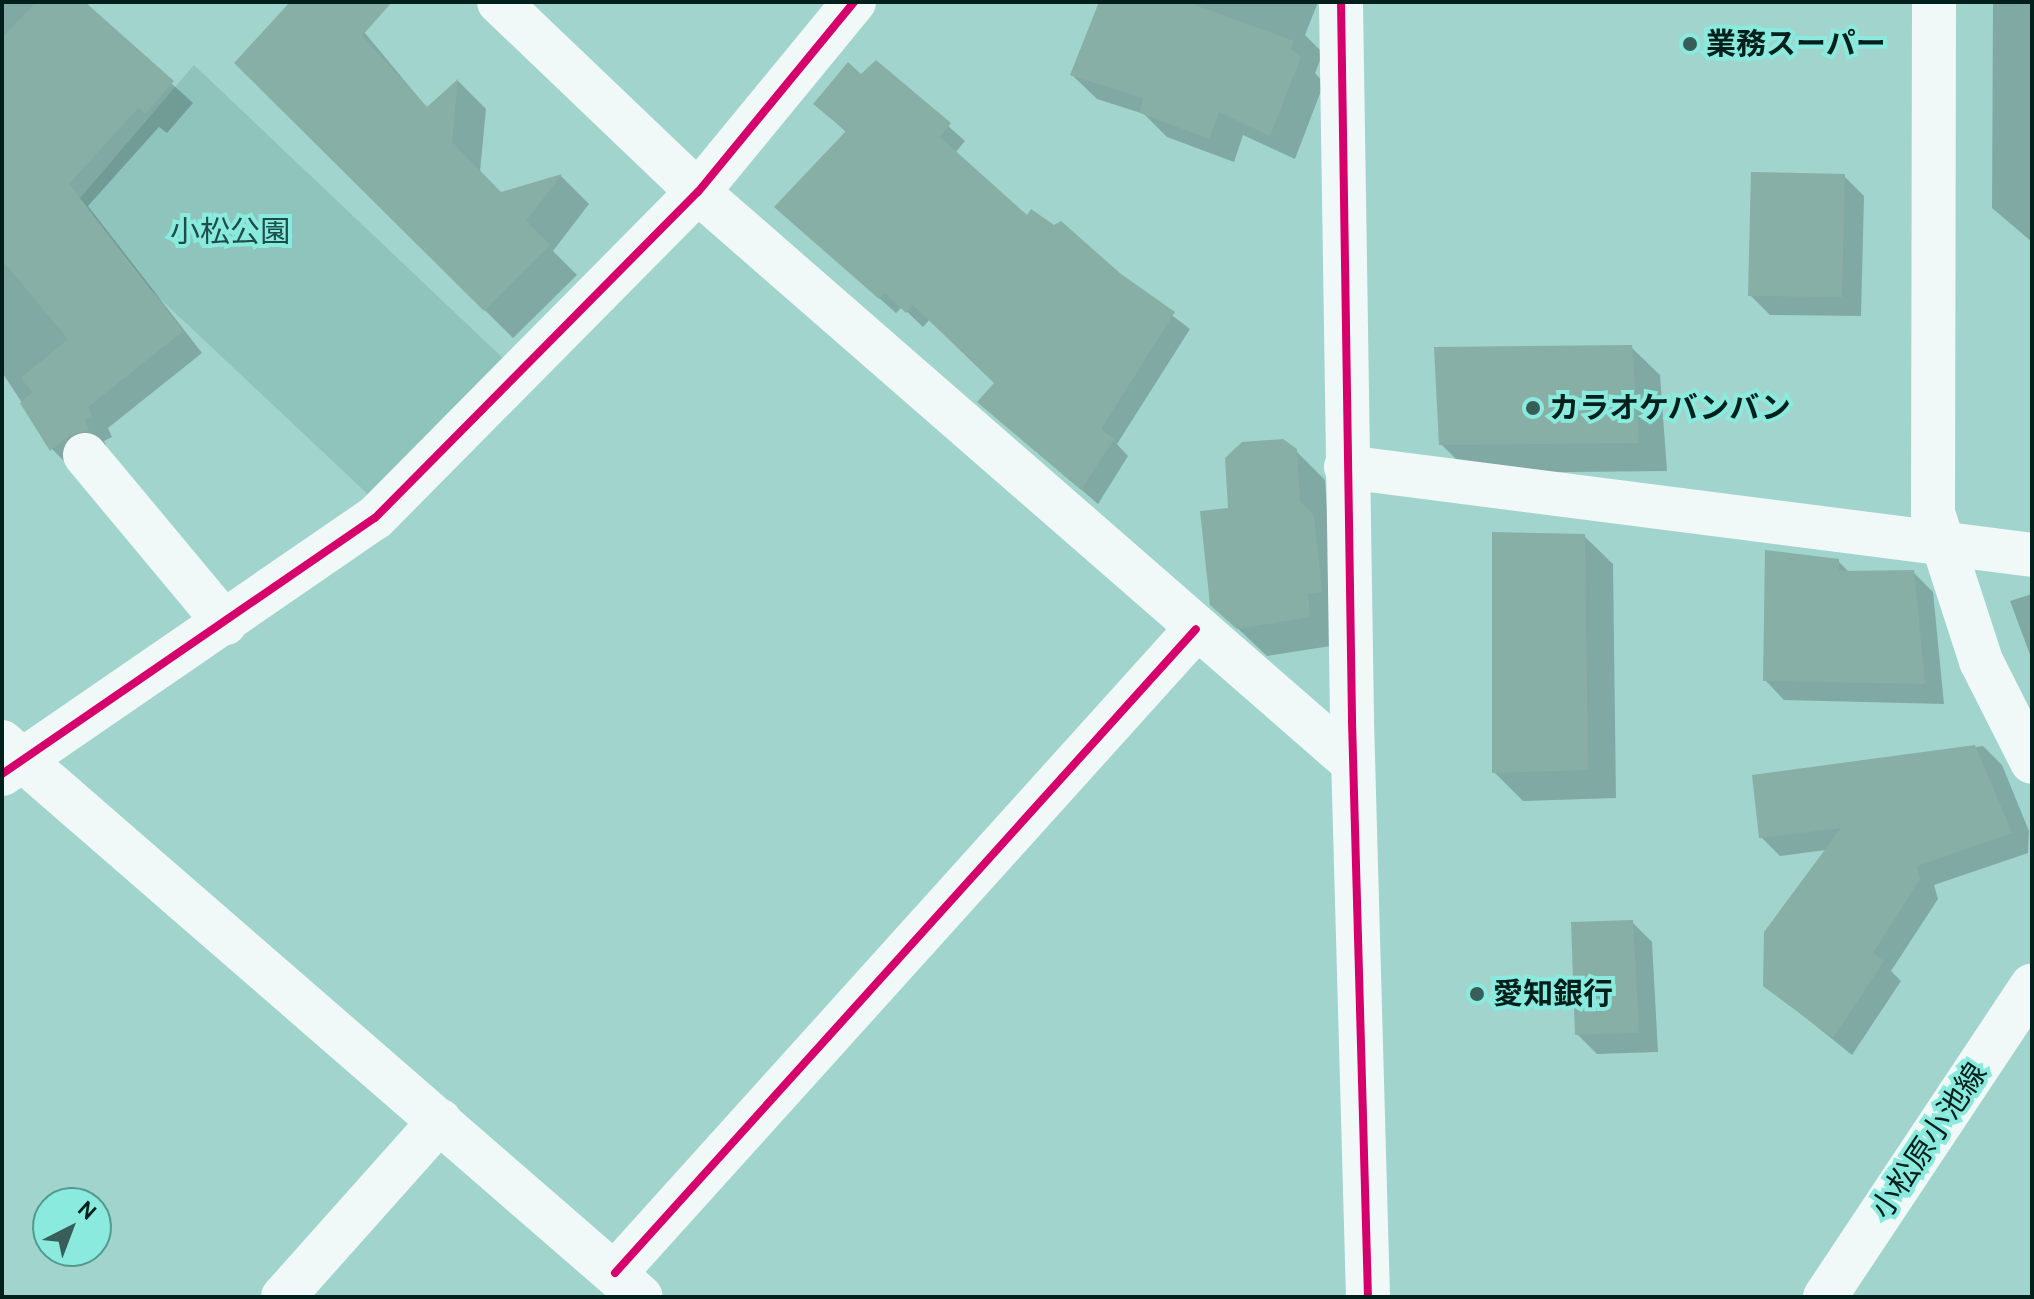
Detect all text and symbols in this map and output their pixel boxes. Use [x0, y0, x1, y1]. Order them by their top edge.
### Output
place label: 業務スーパー [1706, 26, 1886, 62]
marker: 業務スーパー [1681, 35, 1699, 53]
park label: 小松公園 [170, 214, 290, 250]
place label: カラオケバンバン [1549, 390, 1789, 426]
marker: カラオケバンバン [1524, 399, 1542, 417]
place label: 愛知銀行 [1493, 976, 1613, 1012]
marker: 愛知銀行 [1468, 985, 1486, 1003]
street label: 小松原小池線 [1864, 1056, 1994, 1226]
north arrow [32, 1187, 112, 1267]
text: N [72, 1195, 102, 1226]

